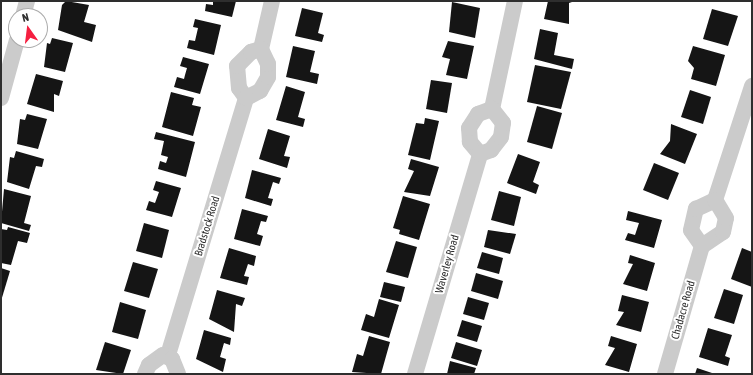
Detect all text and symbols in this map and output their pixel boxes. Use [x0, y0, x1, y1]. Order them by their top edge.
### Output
north arrow [8, 8, 48, 48]
text: N [21, 11, 30, 24]
street label: Bradstock Road [192, 194, 222, 258]
street label: Waverley Road [432, 233, 462, 295]
street label: Chadacre Road [668, 279, 698, 341]

